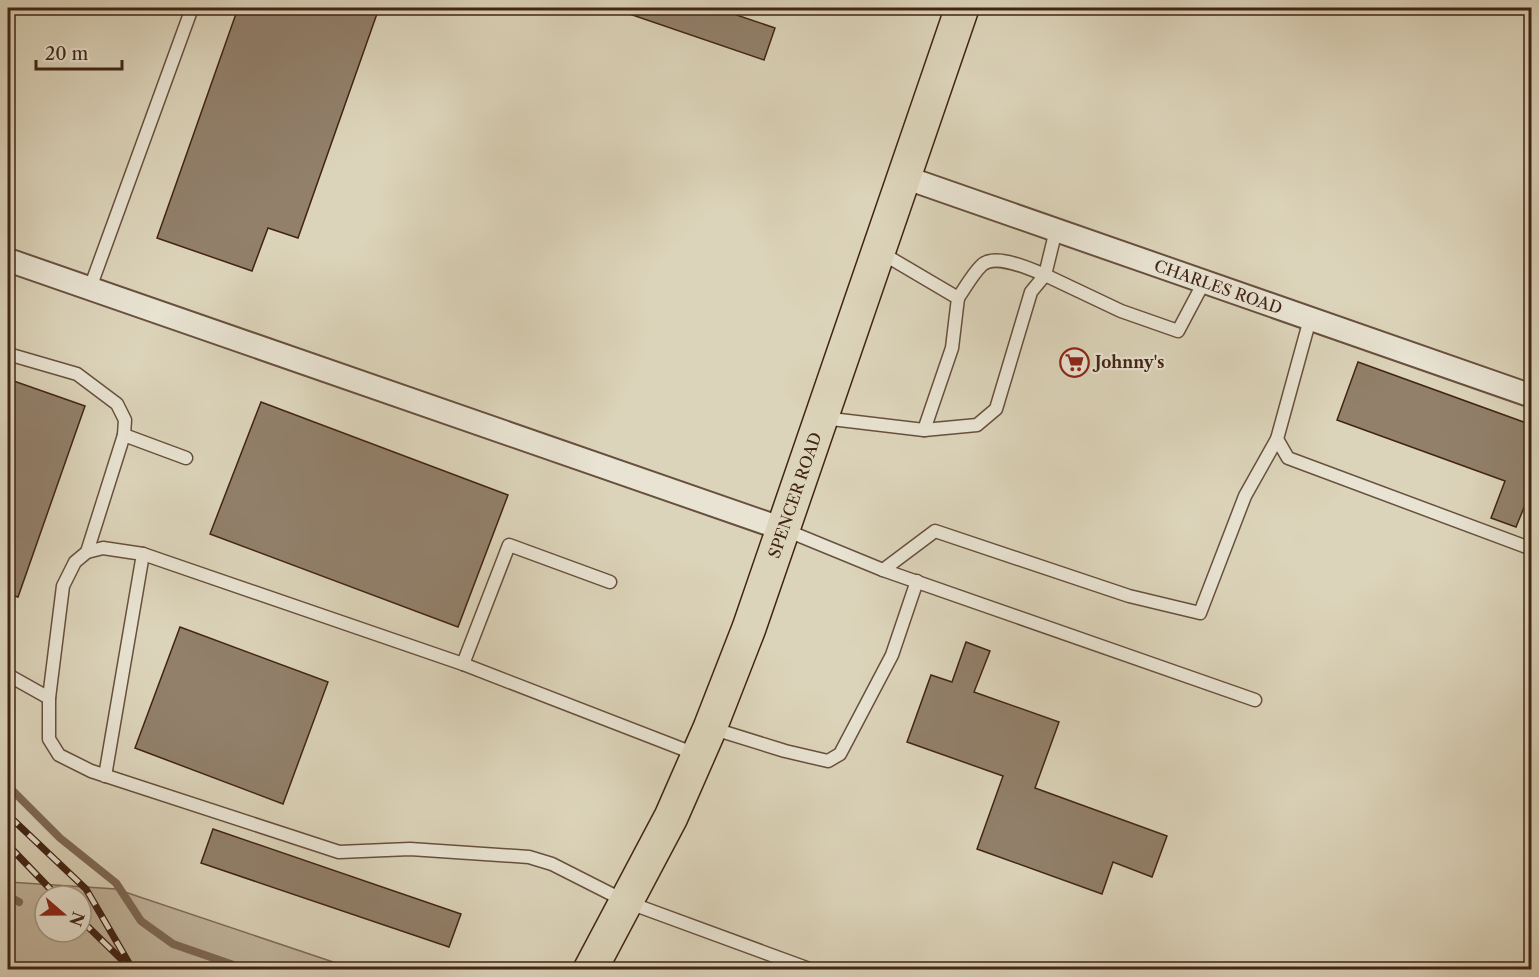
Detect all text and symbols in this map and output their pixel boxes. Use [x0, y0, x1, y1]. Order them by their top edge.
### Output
scale bar [36, 33, 122, 71]
text: 20 m [45, 43, 89, 65]
street label: CHARLES ROAD [1152, 255, 1285, 318]
supermarket icon: Johnny's [1058, 346, 1090, 378]
place label: Johnny's [1092, 352, 1164, 372]
street label: SPENCER ROAD [764, 430, 826, 561]
north arrow [33, 884, 93, 944]
text: N [65, 909, 89, 929]

